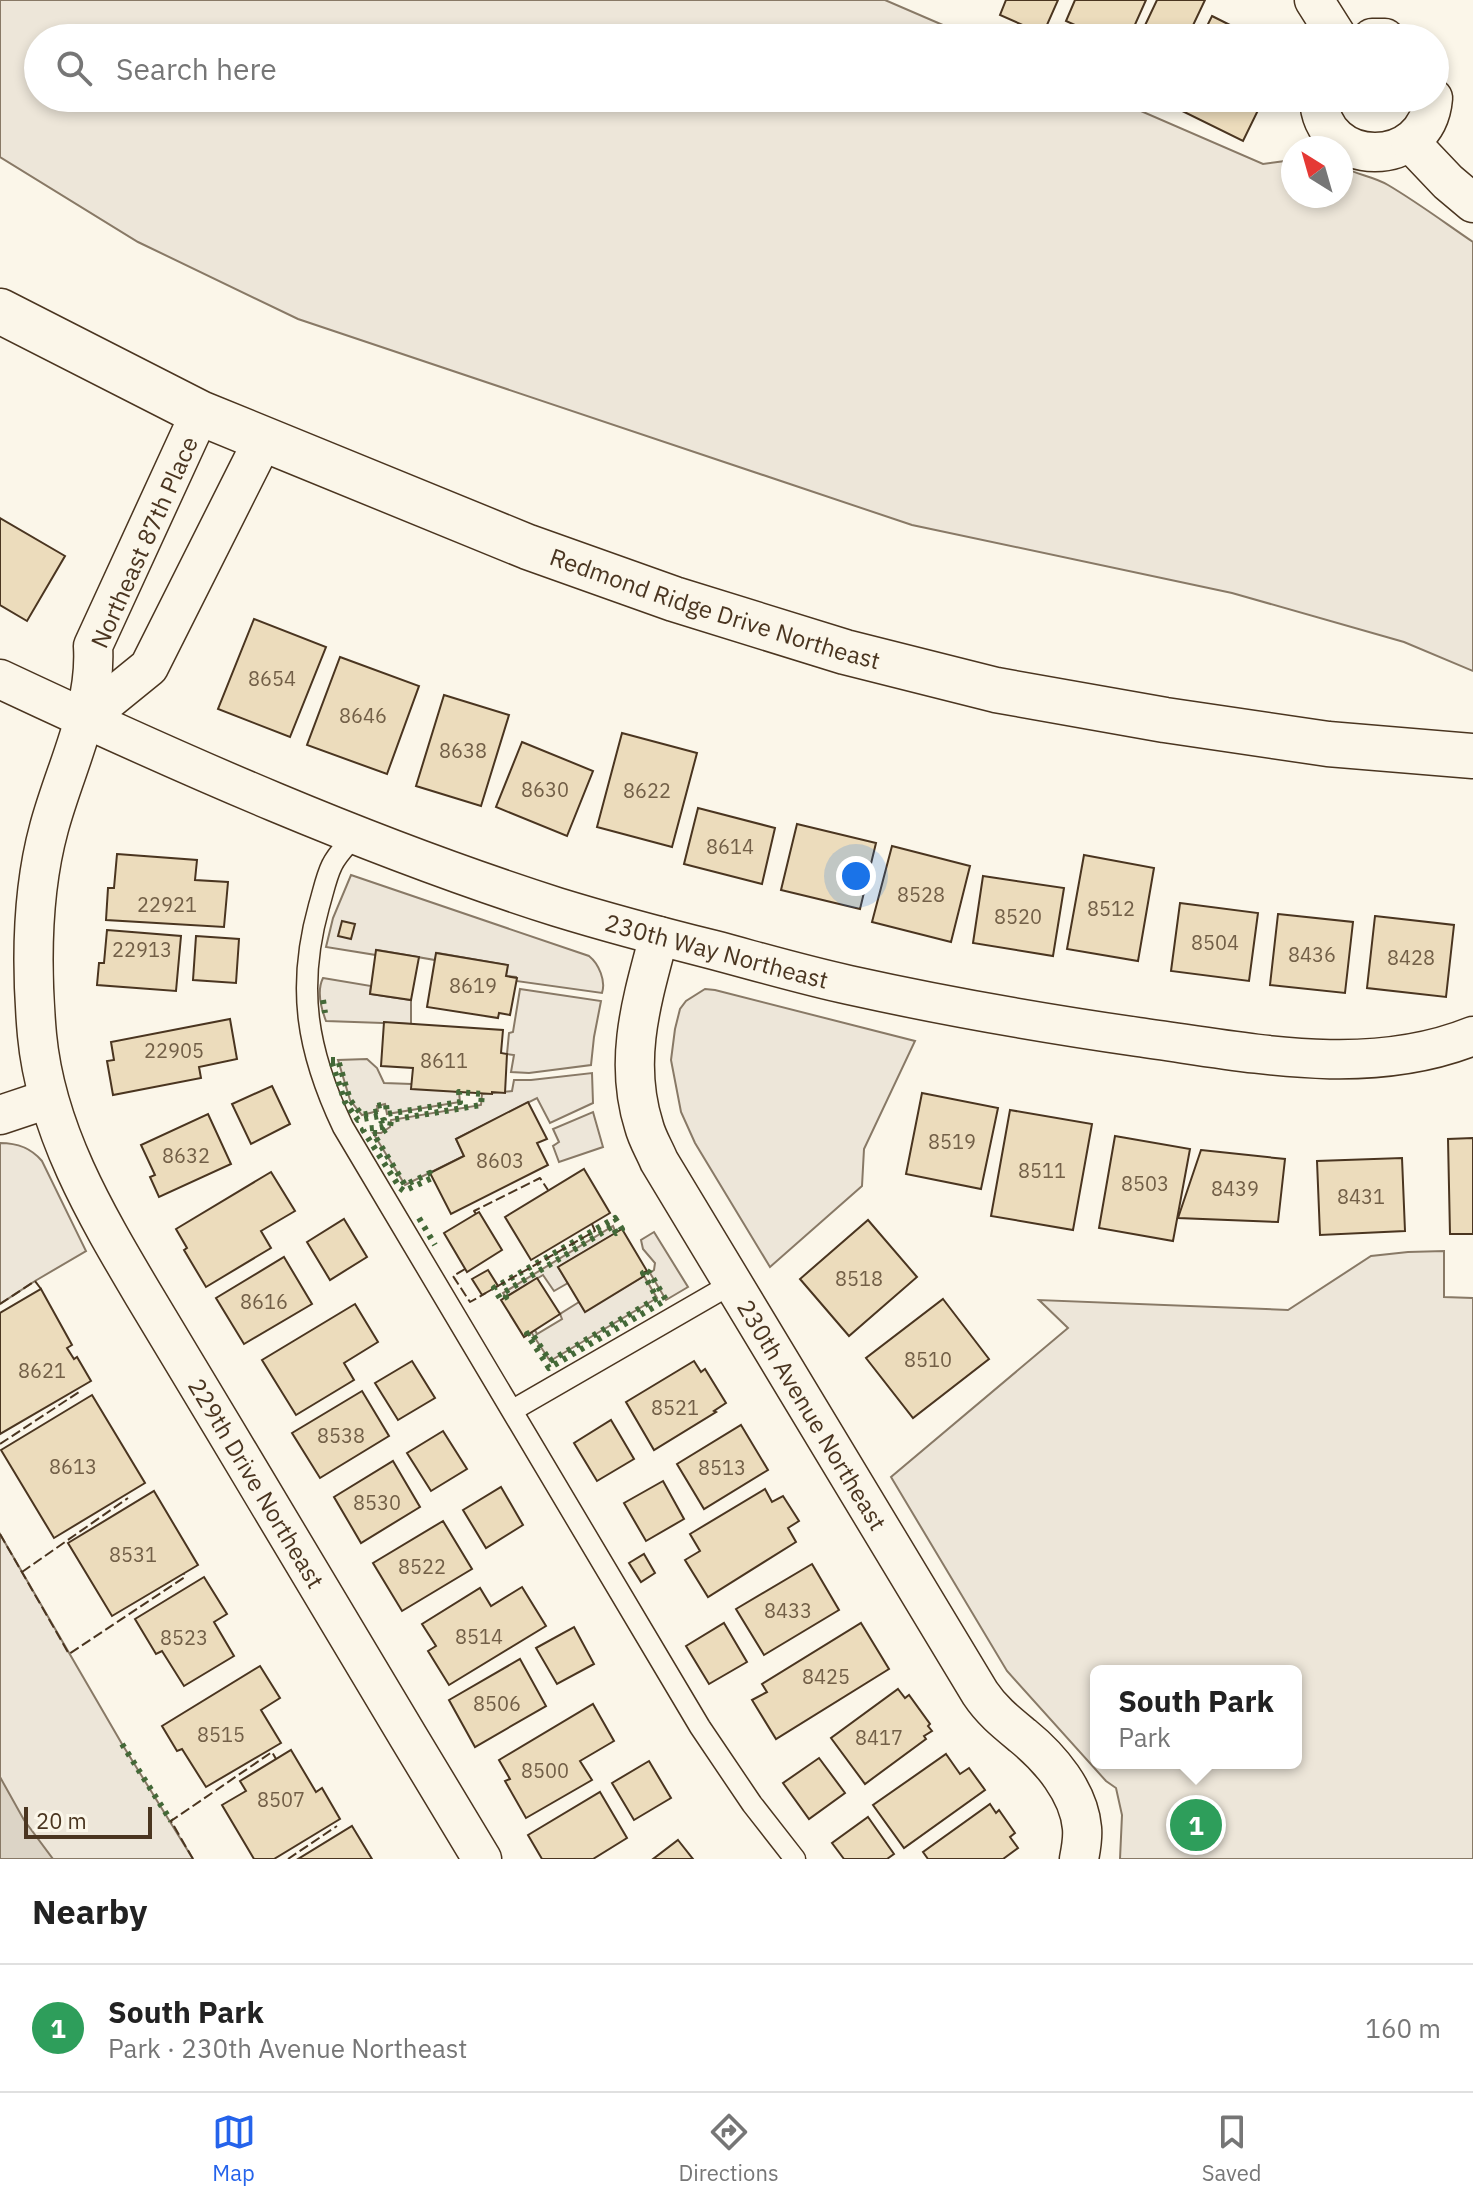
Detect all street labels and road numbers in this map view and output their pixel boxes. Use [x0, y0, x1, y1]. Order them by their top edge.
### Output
street label: Northeast 87th Place [83, 431, 205, 653]
street label: Redmond Ridge Drive Northeast [546, 540, 884, 676]
street label: 230th Way Northeast [601, 906, 832, 996]
street label: 230th Avenue Northeast [730, 1293, 894, 1536]
street label: 229th Drive Northeast [181, 1372, 332, 1594]

